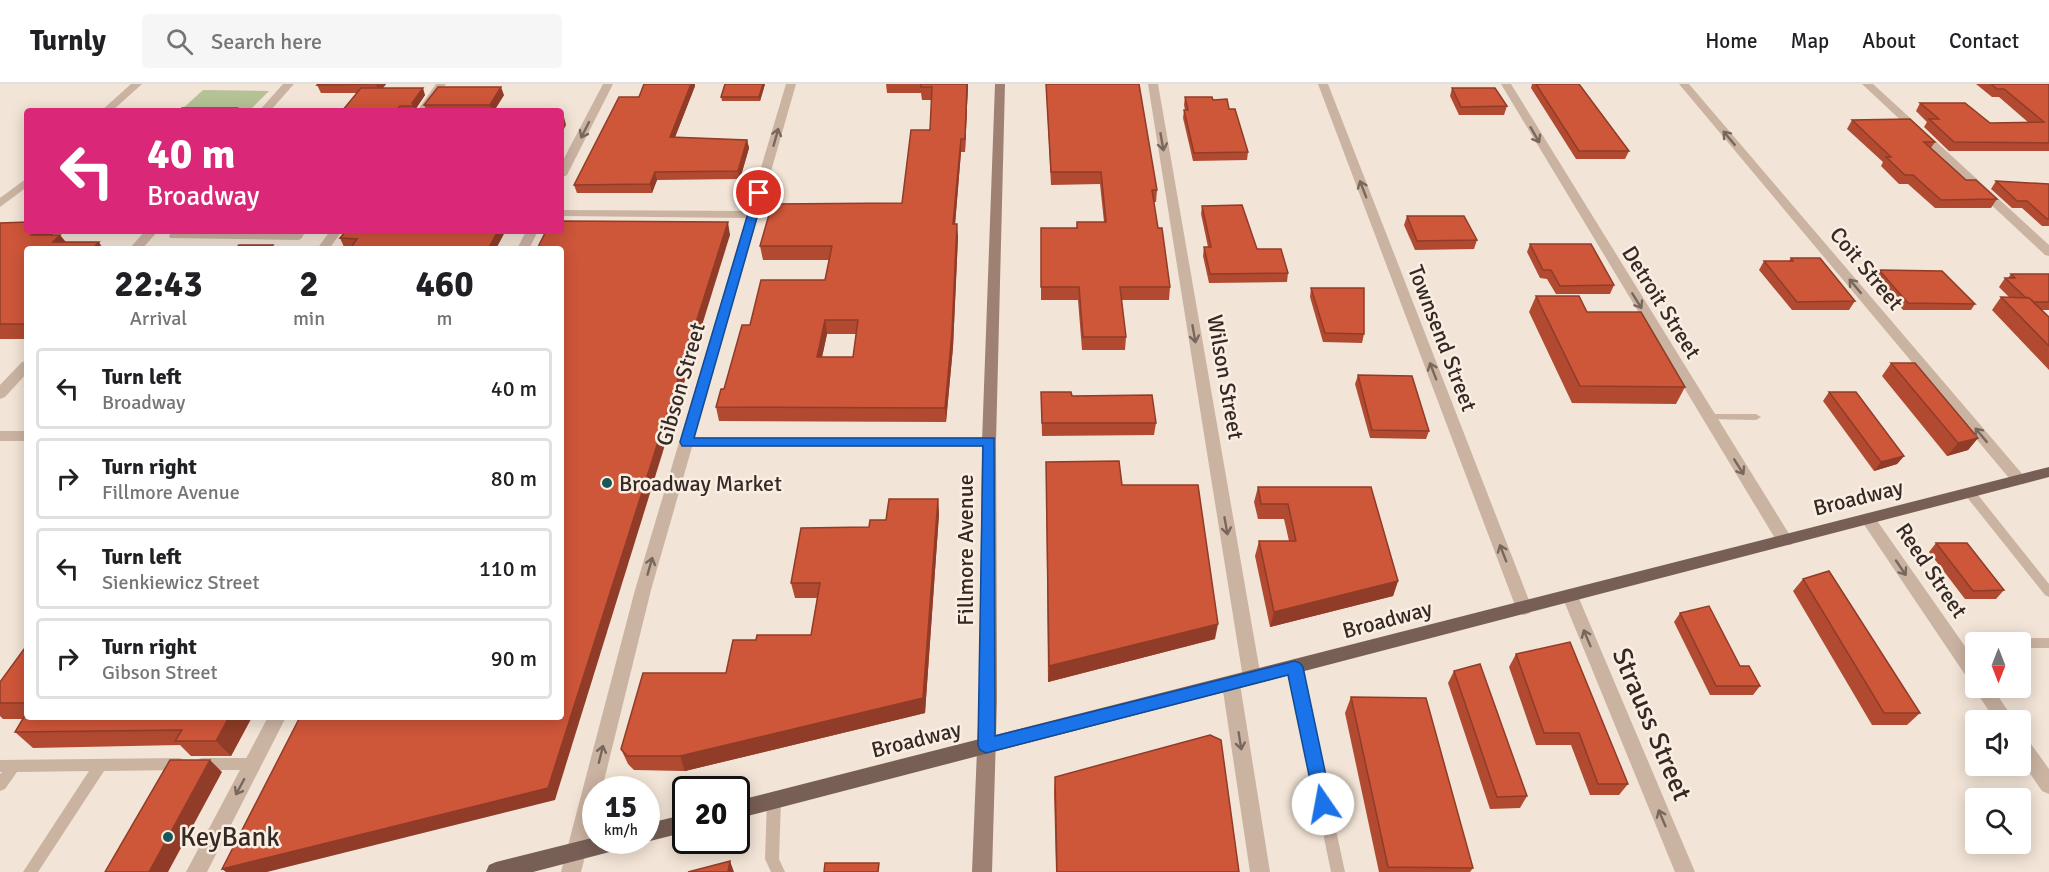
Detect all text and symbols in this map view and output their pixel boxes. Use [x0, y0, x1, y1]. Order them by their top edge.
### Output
search box [142, 14, 562, 68]
text: Turnly [30, 24, 106, 58]
icon: search [163, 25, 196, 58]
text: Search here [211, 28, 322, 55]
text: Home [1705, 28, 1758, 54]
text: Map [1791, 28, 1829, 54]
text: About [1862, 28, 1916, 54]
text: Contact [1949, 28, 2019, 54]
one-way arrow [579, 120, 590, 138]
one-way arrow [1529, 126, 1541, 143]
one-way arrow [771, 127, 782, 146]
text: 40 m [147, 129, 236, 180]
one-way arrow [1156, 131, 1167, 151]
one-way arrow [1722, 131, 1736, 146]
icon: left [48, 132, 126, 210]
pin [733, 167, 784, 218]
icon: arrive [742, 176, 775, 209]
text: Broadway [147, 180, 260, 213]
one-way arrow [1357, 180, 1368, 199]
street label: Coit Street [1824, 221, 1909, 316]
street label: Detroit Street [1616, 241, 1707, 364]
street label: Townsend Street [1402, 261, 1483, 415]
text: 22:43 [114, 262, 203, 307]
text: 2 [299, 262, 319, 307]
text: 460 [415, 262, 474, 307]
one-way arrow [1849, 278, 1862, 294]
one-way arrow [1632, 292, 1644, 309]
text: Arrival [130, 306, 187, 331]
text: min [293, 306, 325, 331]
text: m [437, 306, 453, 331]
street label: Wilson Street [1201, 313, 1250, 442]
street label: Gibson Street [650, 319, 711, 449]
one-way arrow [1189, 324, 1200, 343]
one-way arrow [1427, 362, 1438, 381]
text: Turn left [102, 363, 182, 390]
icon: left [51, 372, 84, 405]
text: 40 m [491, 375, 537, 402]
text: Broadway [102, 390, 185, 415]
one-way arrow [1974, 428, 1988, 443]
text: Turn right [102, 453, 197, 480]
one-way arrow [1734, 458, 1746, 475]
icon: right [51, 462, 84, 495]
text: 80 m [491, 465, 537, 492]
place label: Broadway Market [619, 470, 782, 497]
street label: Broadway [1810, 473, 1907, 522]
street label: Fillmore Avenue [952, 474, 979, 626]
marker: Broadway Market [600, 476, 614, 490]
text: Fillmore Avenue [102, 480, 240, 505]
one-way arrow [1221, 516, 1232, 536]
street label: Reed Street [1890, 518, 1973, 623]
text: Turn left [102, 543, 182, 570]
one-way arrow [1497, 544, 1508, 563]
icon: left [51, 552, 84, 585]
text: 110 m [479, 555, 537, 582]
one-way arrow [645, 557, 656, 576]
one-way arrow [1895, 559, 1907, 575]
text: Sienkiewicz Street [102, 570, 260, 595]
street label: Broadway [1339, 594, 1436, 644]
one-way arrow [1581, 629, 1592, 648]
north arrow [1965, 632, 2031, 698]
map controls [1965, 632, 2031, 854]
text: Turn right [102, 633, 197, 660]
icon: right [51, 642, 84, 675]
street label: Strauss Street [1605, 643, 1698, 805]
text: 90 m [491, 645, 537, 672]
text: Gibson Street [102, 660, 217, 685]
button: sound [1965, 710, 2031, 776]
street label: Broadway [868, 715, 965, 764]
one-way arrow [1234, 731, 1245, 751]
one-way arrow [596, 745, 608, 764]
position arrow [1291, 772, 1355, 836]
speed limit sign: 20 [672, 776, 750, 854]
one-way arrow [234, 778, 246, 796]
button: search [1965, 788, 2031, 854]
text: 15 [605, 789, 637, 826]
one-way arrow [1656, 809, 1667, 828]
place label: KeyBank [180, 821, 280, 854]
text: km/h [604, 821, 638, 839]
marker: KeyBank [161, 830, 175, 844]

